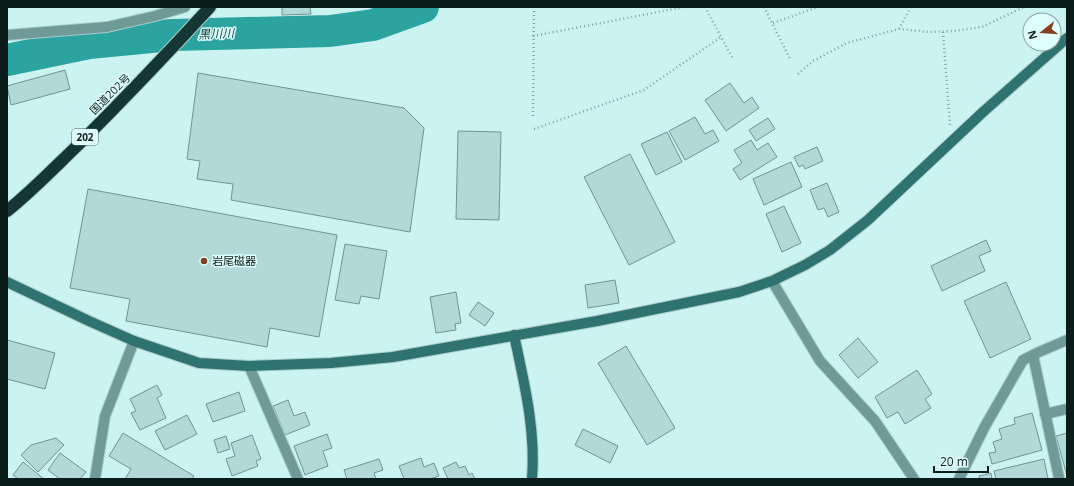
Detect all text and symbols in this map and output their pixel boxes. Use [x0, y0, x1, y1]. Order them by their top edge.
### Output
north arrow [1022, 12, 1062, 52]
water label: 黒川川 [198, 24, 236, 43]
text: N [1023, 29, 1040, 42]
street label: 国道202号 [86, 70, 133, 117]
road number: 202 [72, 129, 98, 145]
place label: 岩尾磁器 [212, 253, 256, 268]
marker: 岩尾磁器 [199, 256, 209, 266]
scale bar [934, 448, 988, 474]
text: 20 m [940, 453, 968, 470]

